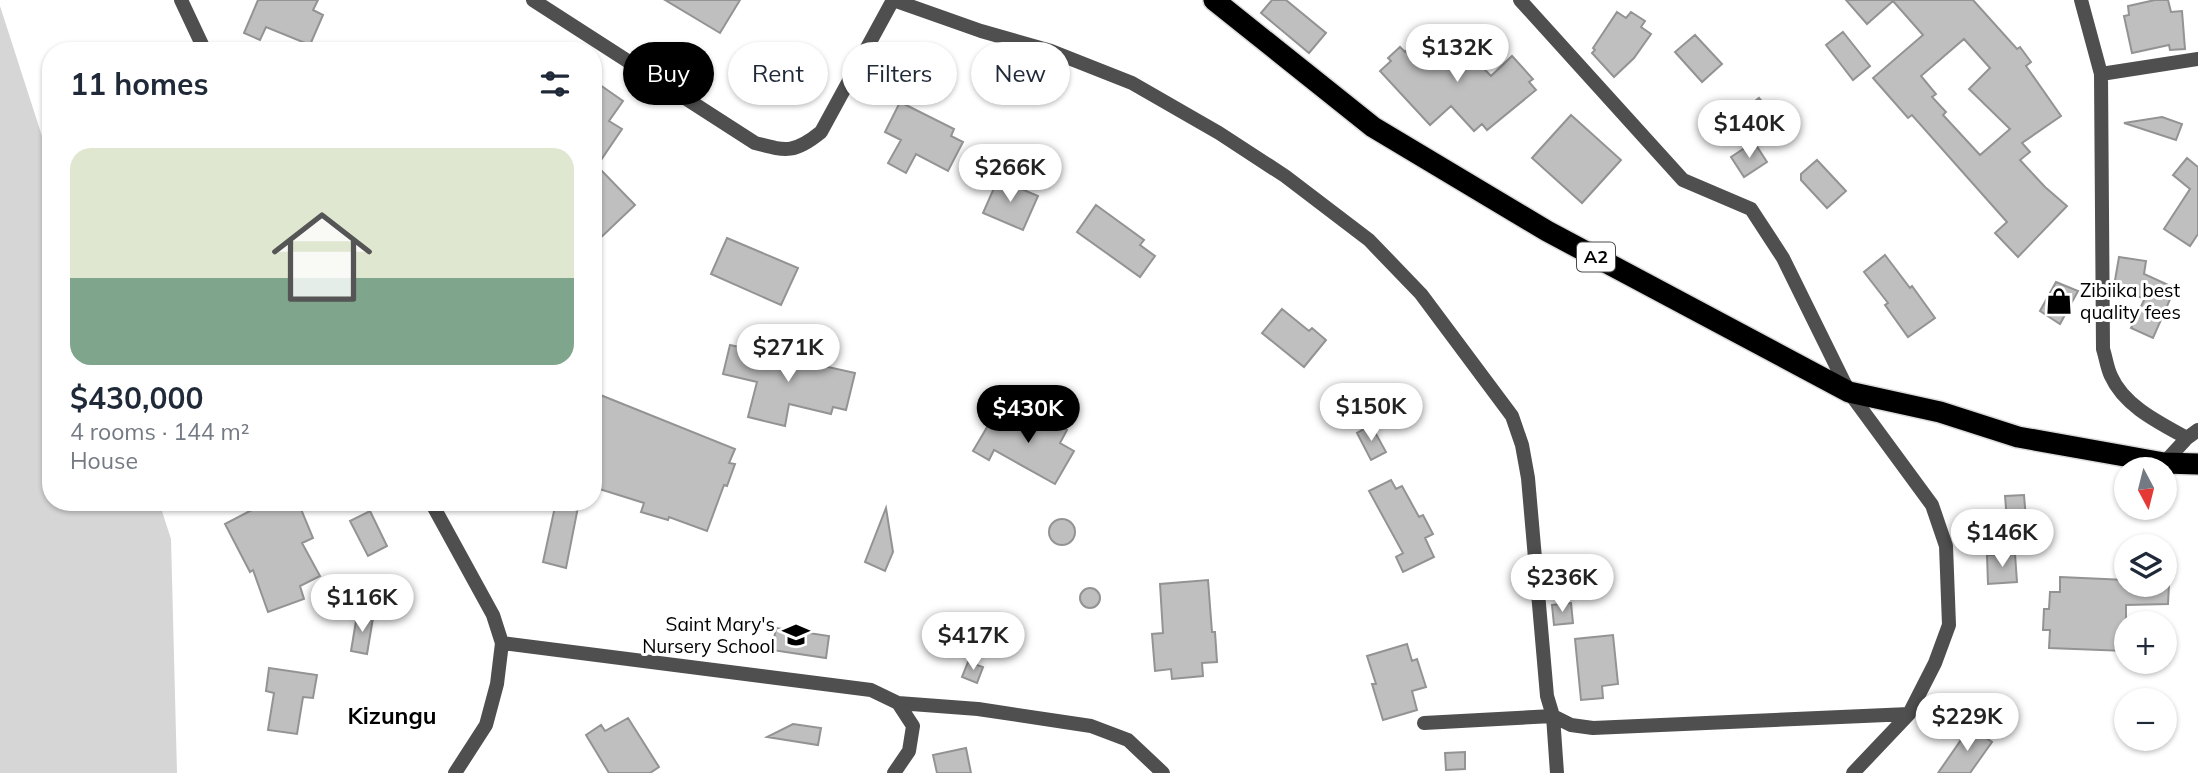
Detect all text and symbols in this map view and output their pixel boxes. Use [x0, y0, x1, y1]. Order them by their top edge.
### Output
pin: $132K [1408, 24, 1506, 84]
text: $132K [1422, 32, 1492, 61]
chip: Buy [623, 42, 714, 105]
chip: Rent [728, 42, 828, 105]
chip: Filters [842, 42, 957, 105]
chip: New [971, 42, 1070, 105]
text: 11 homes [70, 65, 209, 103]
icon: filters [536, 65, 574, 103]
pin: $140K [1700, 100, 1798, 160]
text: $140K [1714, 108, 1784, 137]
pin: $266K [961, 144, 1059, 204]
text: $266K [975, 152, 1045, 181]
icon: home [259, 194, 385, 320]
road number: A2 [1577, 243, 1615, 272]
place label: Zibiika best quality fees [2080, 278, 2181, 324]
shop icon: Zibiika best quality fees [2044, 286, 2074, 316]
pin: $271K [739, 324, 837, 384]
text: $271K [753, 332, 823, 361]
text: $430,000 [70, 379, 203, 417]
pin: $150K [1322, 384, 1420, 443]
pin: $430K [979, 386, 1077, 445]
text: $150K [1336, 391, 1406, 420]
text: $430K [993, 393, 1063, 422]
text: 4 rooms · 144 m² [70, 417, 250, 446]
text: House [70, 446, 138, 475]
north arrow [2114, 457, 2177, 520]
map controls [2114, 457, 2177, 751]
pin: $146K [1953, 510, 2051, 569]
text: $146K [1967, 517, 2037, 546]
button: layers [2114, 534, 2177, 597]
pin: $236K [1513, 554, 1611, 614]
text: $236K [1527, 562, 1597, 591]
pin: $116K [313, 574, 411, 634]
text: $116K [327, 582, 397, 611]
button: + [2114, 611, 2177, 674]
place label: Saint Mary's Nursery School [642, 612, 775, 658]
pin: $417K [924, 612, 1022, 672]
school or university icon: Saint Mary's Nursery School [781, 620, 811, 650]
text: $417K [938, 620, 1008, 649]
button: − [2114, 688, 2177, 751]
pin: $229K [1918, 694, 2016, 753]
district label: Kizungu [347, 701, 437, 730]
text: $229K [1932, 701, 2002, 730]

